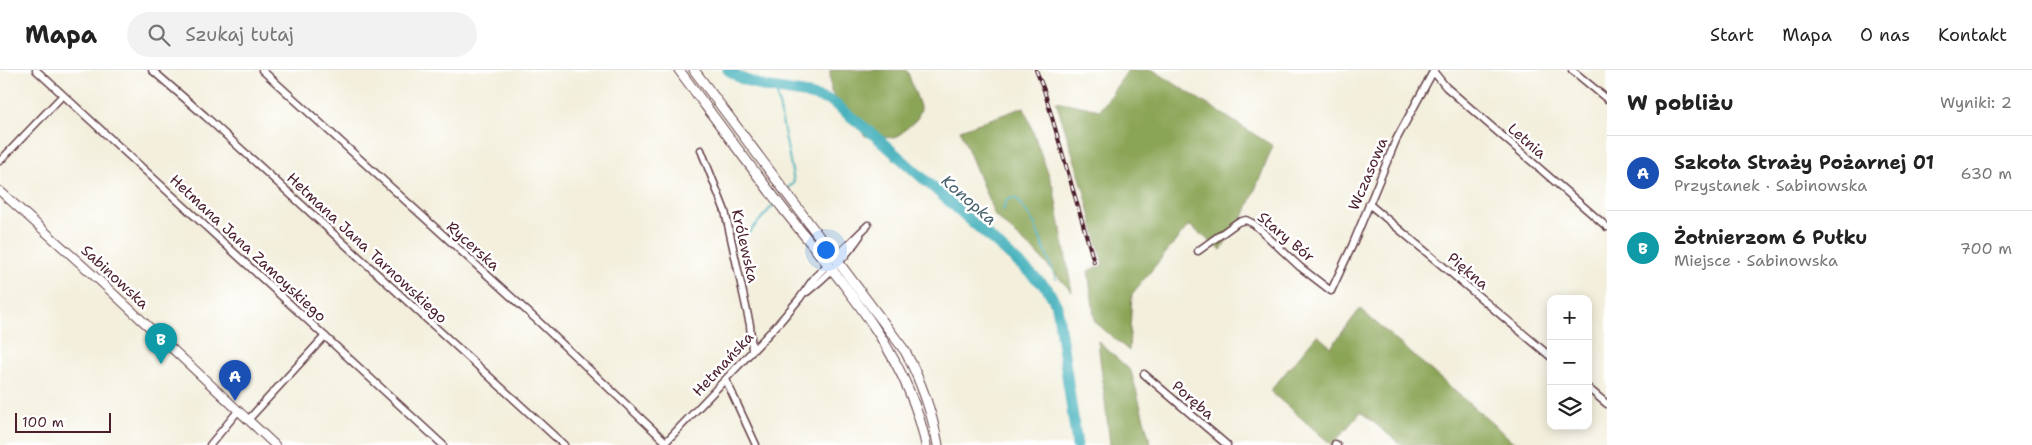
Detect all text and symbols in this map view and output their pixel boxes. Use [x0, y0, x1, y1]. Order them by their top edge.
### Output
search box [127, 12, 477, 57]
text: Mapa [25, 19, 97, 51]
icon: search [145, 21, 173, 49]
text: Szukaj tutaj [185, 22, 294, 47]
text: Start [1710, 23, 1754, 47]
text: Mapa [1782, 23, 1832, 47]
text: O nas [1860, 23, 1910, 47]
text: Kontakt [1938, 23, 2007, 47]
text: W pobliżu [1627, 89, 1734, 117]
text: Wyniki: 2 [1940, 92, 2012, 113]
street label: Letnia [1504, 119, 1551, 164]
street label: Wczasowa [1344, 134, 1393, 214]
text: Szkoła Straży Pożarnej 01 [1674, 150, 1934, 175]
text: A [1637, 163, 1649, 184]
text: 630 m [1960, 163, 2012, 184]
street label: Hetmana Jana Tarnowskiego [282, 168, 452, 328]
street label: Hetmana Jana Zamoyskiego [165, 170, 331, 326]
water label: Konopka [937, 170, 1001, 230]
text: Przystanek · Sabinowska [1674, 175, 1867, 196]
street label: Królewska [727, 207, 763, 285]
street label: Stary Bór [1253, 207, 1319, 267]
street label: Rycerska [442, 217, 504, 276]
text: Żołnierzom 6 Pułku [1674, 225, 1867, 250]
your location [813, 237, 839, 263]
text: B [1638, 238, 1648, 259]
text: 700 m [1960, 238, 2012, 259]
street label: Sabinowska [77, 240, 154, 314]
street label: Piękna [1443, 248, 1493, 294]
text: Miejsce · Sabinowska [1674, 250, 1838, 271]
map controls [1547, 295, 1592, 430]
button: + [1547, 295, 1592, 340]
pin: B [145, 323, 177, 364]
street label: Hetmańska [688, 327, 759, 401]
button: − [1547, 340, 1592, 385]
pin: A [219, 360, 251, 401]
street label: Poręba [1168, 376, 1219, 424]
button: layers [1547, 385, 1592, 430]
scale bar [15, 410, 111, 433]
text: 100 m [22, 413, 64, 431]

